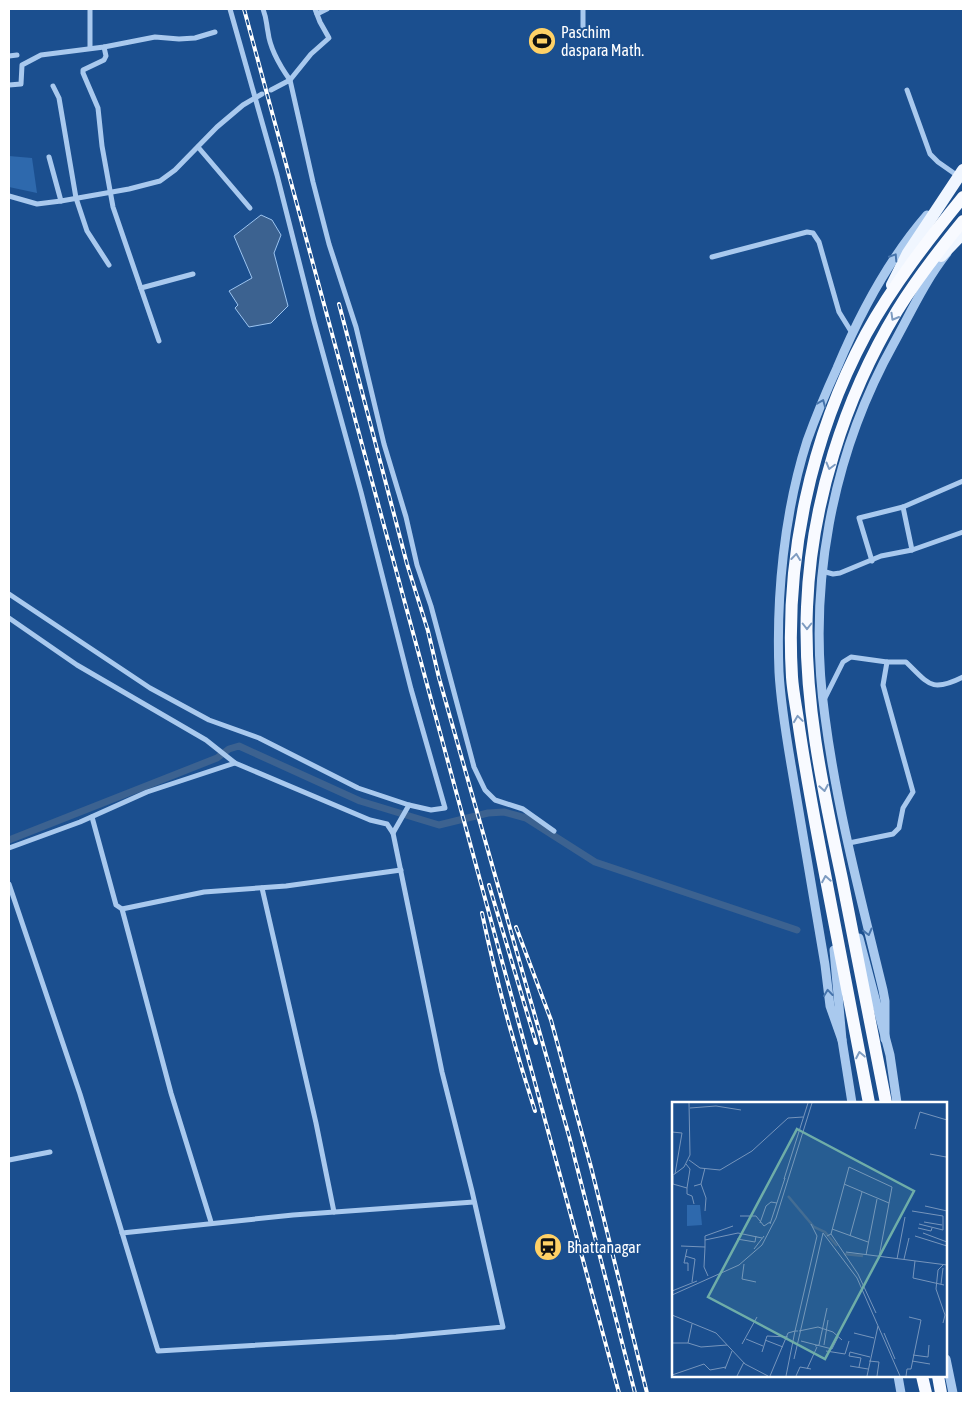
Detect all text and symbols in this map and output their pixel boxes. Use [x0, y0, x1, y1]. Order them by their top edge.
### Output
place label: Paschim daspara Math. [561, 23, 644, 60]
sports icon: Paschim daspara Math. [527, 26, 557, 56]
one-way arrow [888, 253, 897, 263]
one-way arrow [890, 312, 900, 321]
one-way arrow [816, 399, 826, 407]
one-way arrow [825, 462, 836, 471]
one-way arrow [790, 552, 801, 560]
one-way arrow [802, 623, 812, 631]
one-way arrow [793, 714, 804, 722]
one-way arrow [818, 783, 828, 792]
one-way arrow [821, 874, 831, 883]
one-way arrow [862, 927, 873, 936]
one-way arrow [823, 989, 834, 997]
one-way arrow [855, 1051, 866, 1060]
inset map [672, 1102, 947, 1377]
station icon: Bhattanagar [533, 1232, 563, 1262]
place label: Bhattanagar [567, 1238, 641, 1257]

